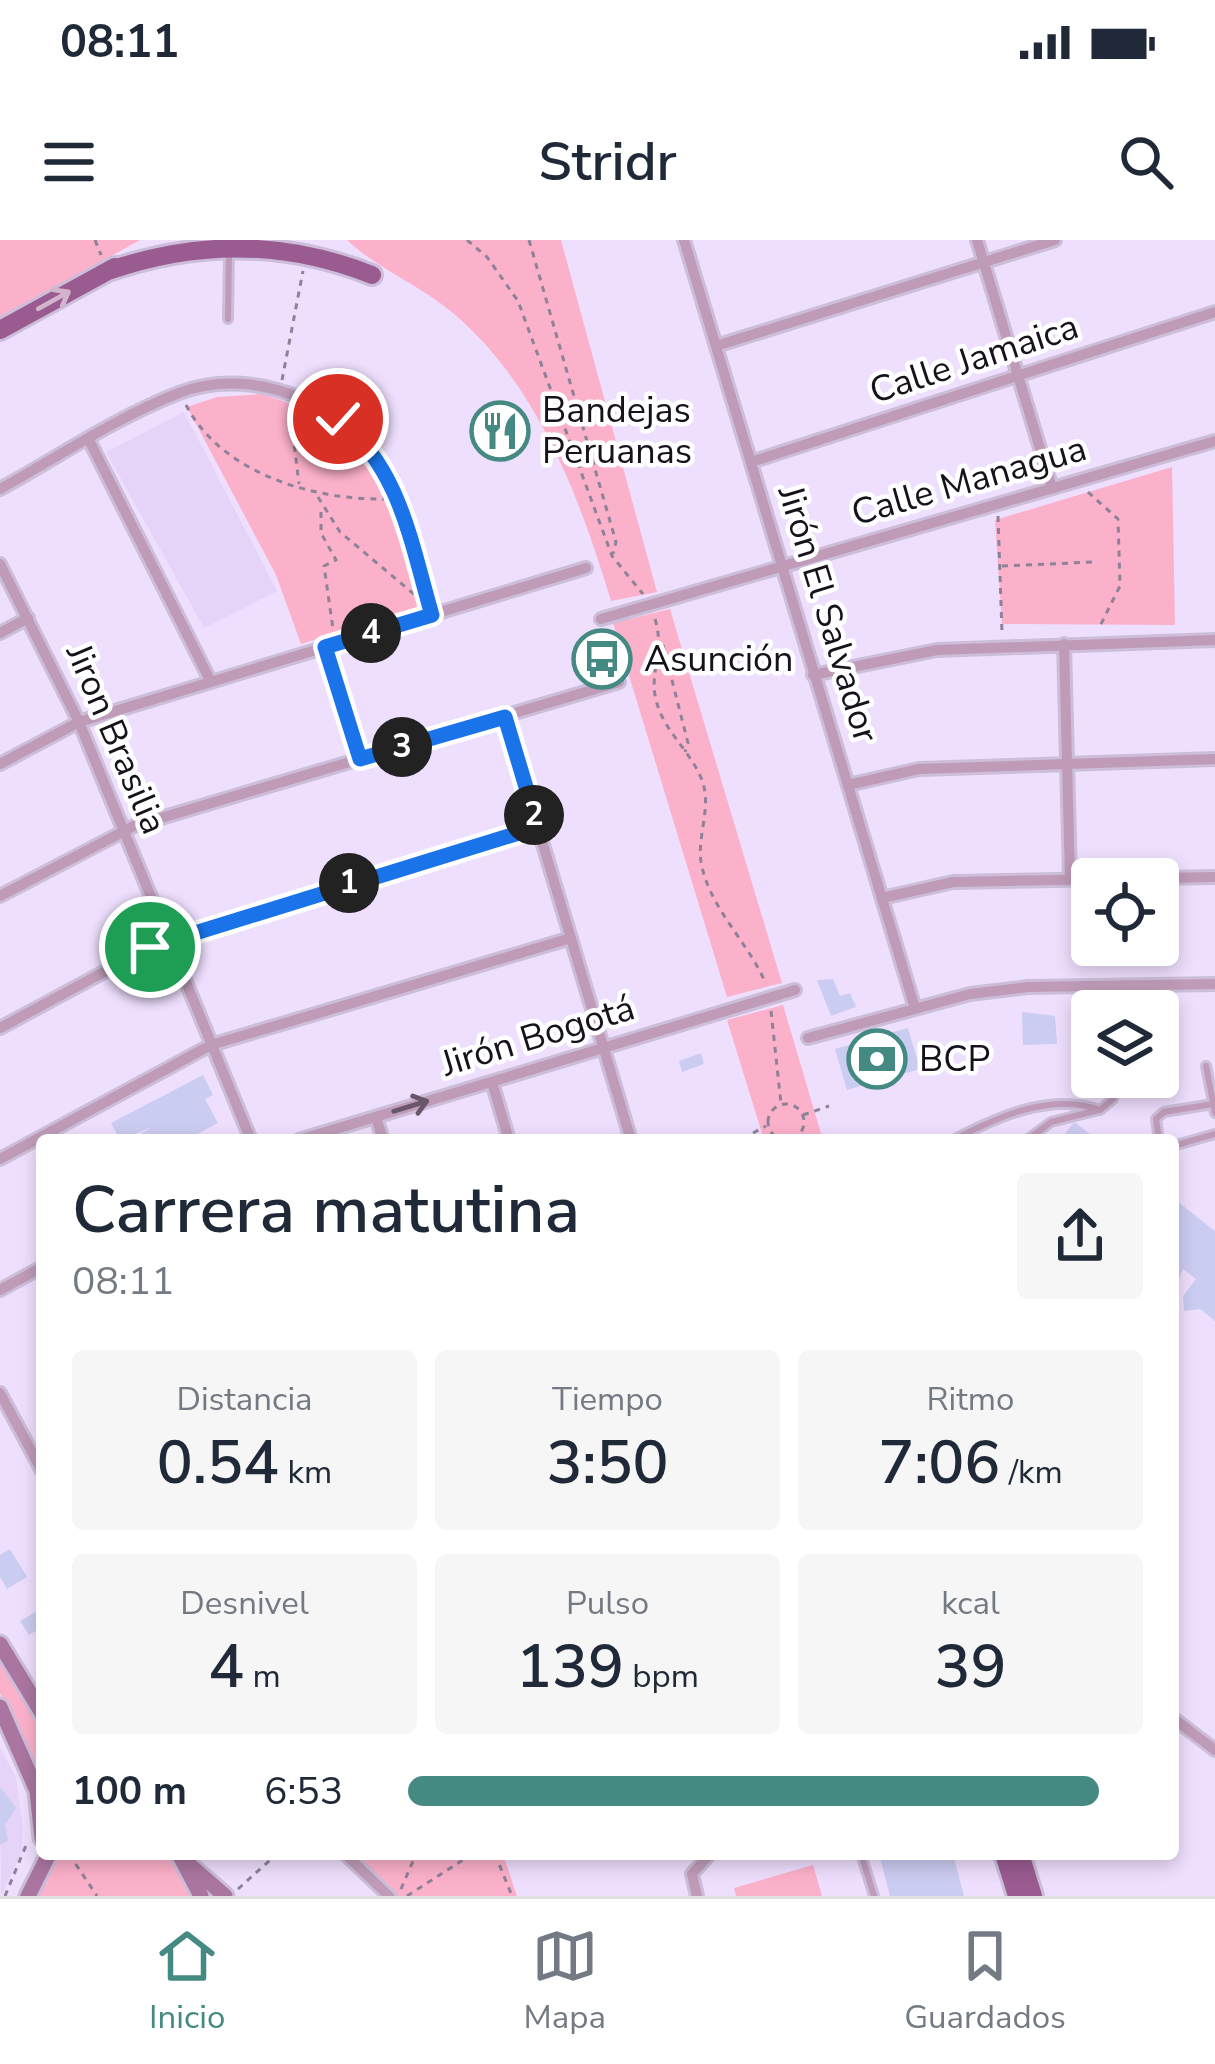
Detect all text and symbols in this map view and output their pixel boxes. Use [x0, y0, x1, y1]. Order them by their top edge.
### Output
text: 08:11 [60, 12, 179, 73]
text: Stridr [538, 125, 677, 199]
icon: menu [36, 129, 102, 195]
icon: search [1113, 129, 1179, 195]
one-way arrow [36, 288, 71, 311]
street label: Calle Jamaica [863, 302, 1085, 416]
pin [287, 368, 389, 470]
icon: check [305, 386, 371, 452]
place label: Bandejas Peruanas [542, 386, 692, 476]
restaurant icon: Bandejas Peruanas [469, 400, 531, 462]
street label: Calle Managua [846, 424, 1092, 538]
street label: Jirón El Salvador [765, 479, 890, 748]
pin: 4 [341, 603, 401, 663]
text: 4 [361, 610, 381, 655]
bus stop icon: Asunción [571, 628, 633, 690]
street label: Jiron Brasilia [54, 635, 178, 842]
place label: Asunción [644, 635, 793, 684]
pin: 3 [372, 717, 432, 777]
text: 3 [392, 724, 412, 769]
pin: 2 [504, 785, 564, 845]
text: 2 [524, 792, 544, 837]
pin: 1 [319, 853, 379, 913]
map controls [1071, 858, 1179, 1098]
button: locate [1071, 858, 1179, 966]
text: 1 [339, 860, 359, 905]
pin [99, 896, 201, 998]
icon: arrive [117, 914, 183, 980]
street label: Jirón Bogotá [435, 983, 640, 1089]
button: layers [1071, 990, 1179, 1098]
bank icon: BCP [846, 1028, 908, 1090]
place label: BCP [919, 1035, 990, 1084]
one-way arrow [391, 1094, 429, 1116]
text: Carrera matutina [72, 1165, 580, 1255]
button: share [1017, 1173, 1143, 1299]
text: 08:11 [72, 1255, 175, 1308]
text: Distancia [176, 1377, 313, 1422]
text: Tiempo [552, 1377, 663, 1422]
text: Ritmo [927, 1377, 1014, 1422]
text: 0.54 [157, 1422, 279, 1504]
text: 3:50 [546, 1422, 669, 1504]
text: 7:06 [878, 1422, 1000, 1504]
text: km [279, 1450, 332, 1495]
text: /km [1000, 1450, 1063, 1495]
text: Desnivel [180, 1581, 309, 1626]
text: Pulso [566, 1581, 649, 1626]
text: kcal [941, 1581, 1000, 1626]
text: 4 [208, 1626, 244, 1708]
text: 139 [516, 1626, 624, 1708]
text: 39 [935, 1626, 1007, 1708]
text: m [244, 1654, 281, 1699]
text: bpm [624, 1654, 699, 1699]
text: 100 m [72, 1765, 187, 1818]
text: 6:53 [264, 1765, 343, 1818]
tab: Inicio [149, 1923, 225, 2040]
tab: Mapa [523, 1923, 606, 2040]
tab: Guardados [904, 1923, 1066, 2040]

